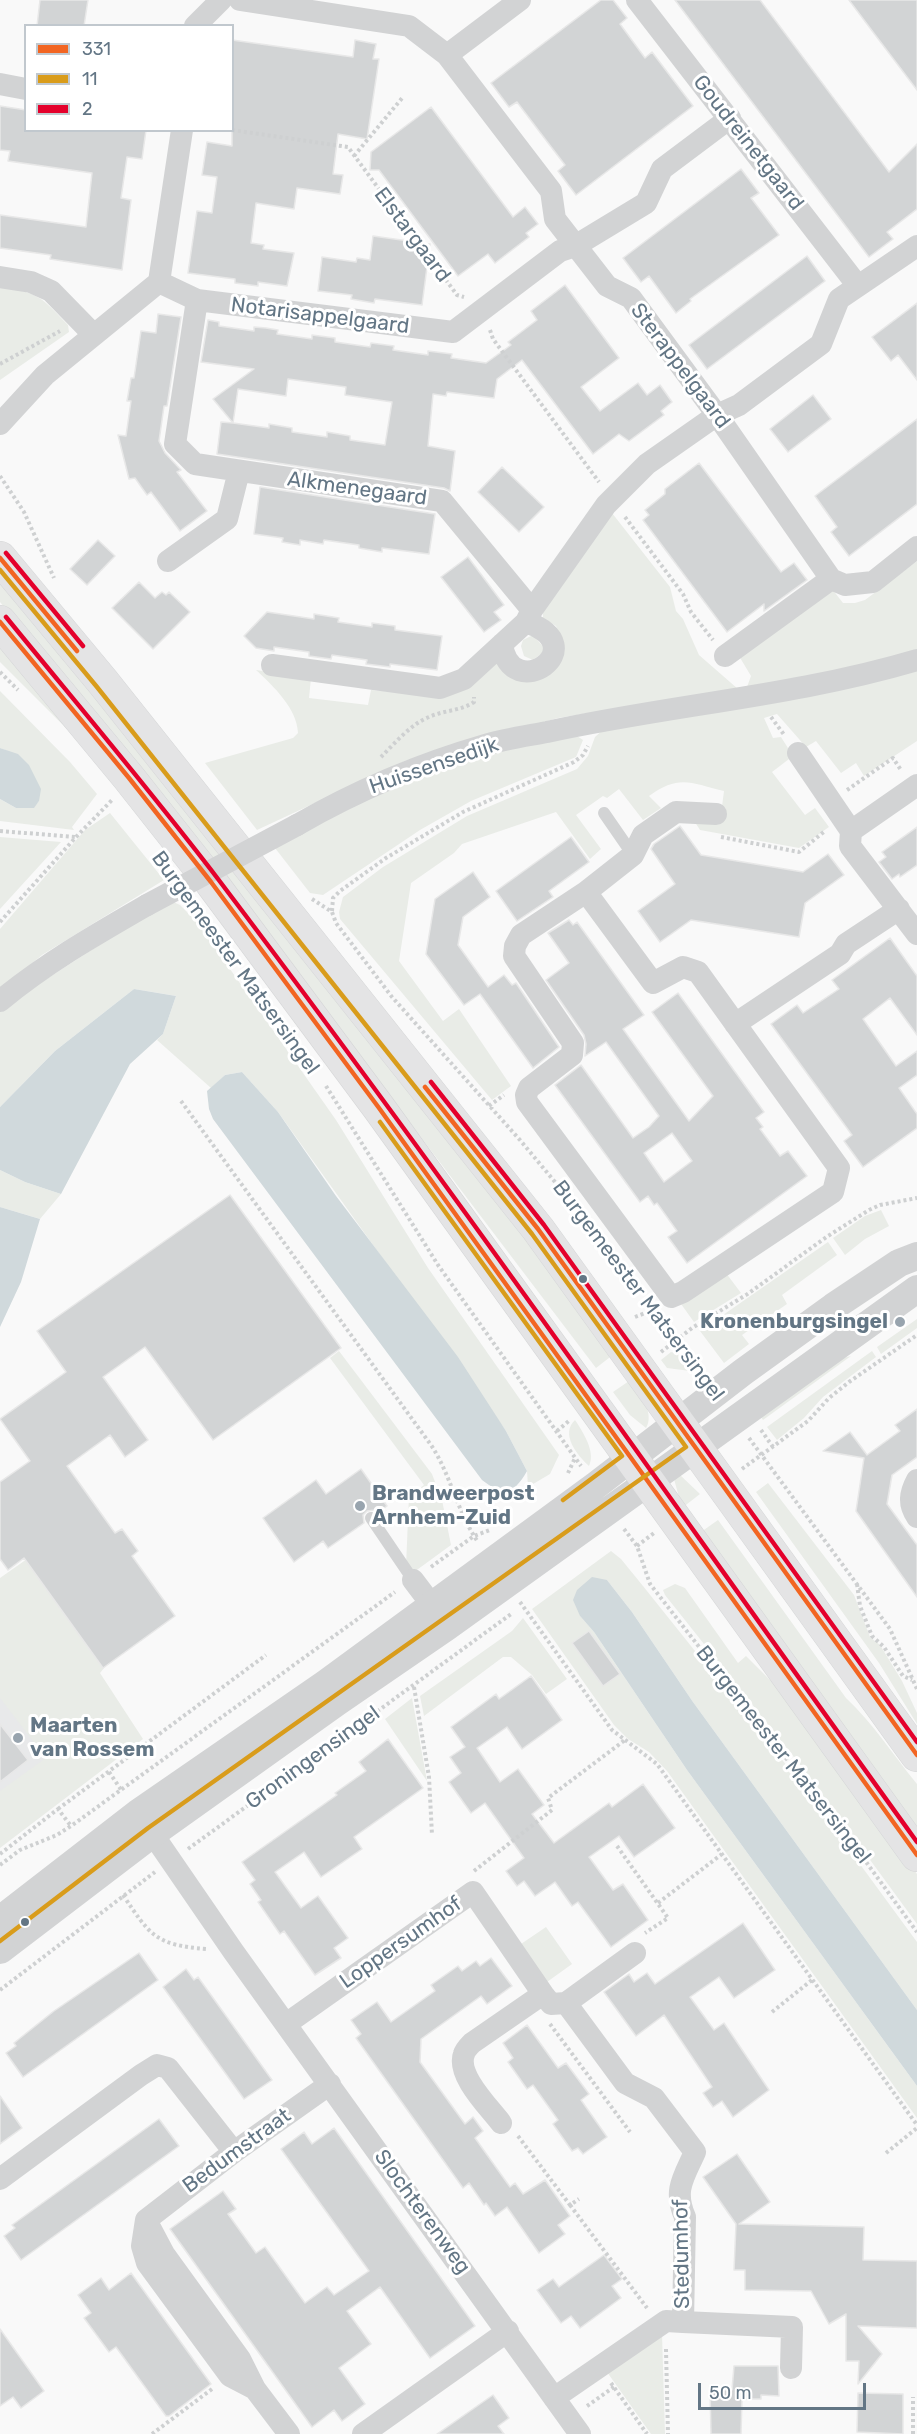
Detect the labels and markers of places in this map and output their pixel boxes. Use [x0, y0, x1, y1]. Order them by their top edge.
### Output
unlabelled marker [577, 1273, 589, 1285]
place label: Kronenburgsingel [700, 1309, 888, 1335]
marker: Kronenburgsingel [893, 1315, 907, 1329]
place label: Brandweerpost Arnhem-Zuid [372, 1481, 534, 1531]
marker: Brandweerpost Arnhem-Zuid [353, 1499, 367, 1513]
place label: Maarten van Rossem [30, 1713, 155, 1763]
marker: Maarten van Rossem [11, 1731, 25, 1745]
unlabelled marker [19, 1916, 31, 1928]

